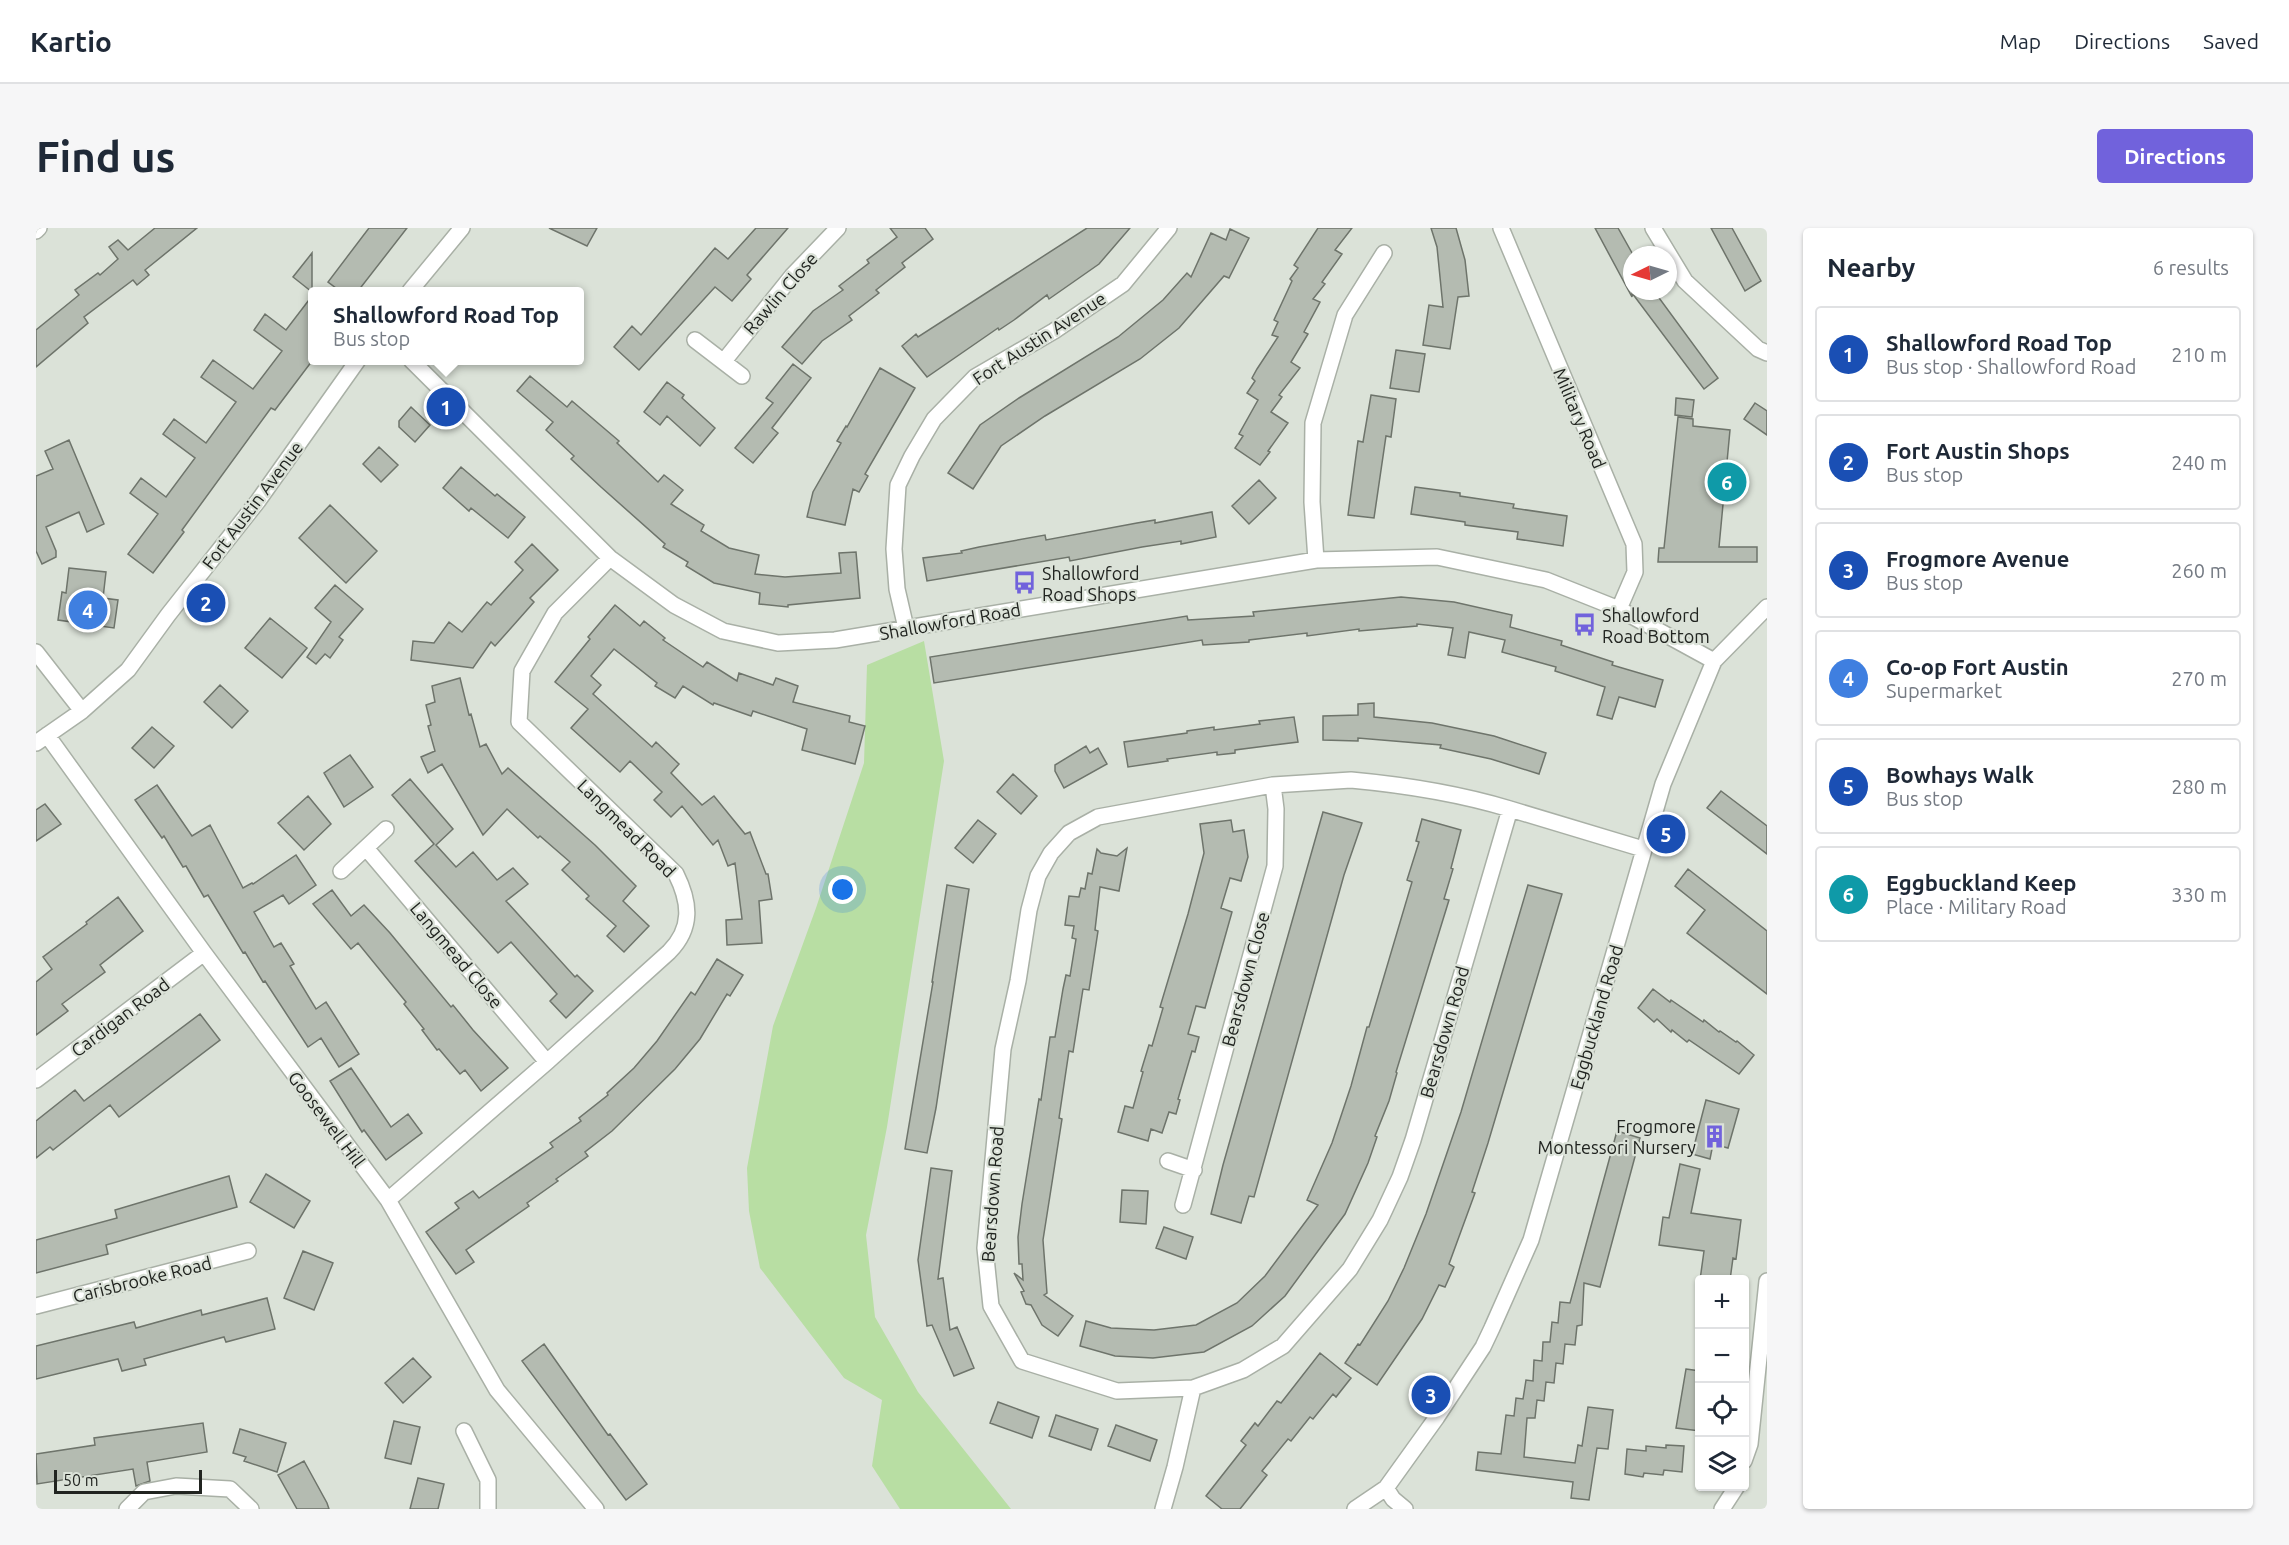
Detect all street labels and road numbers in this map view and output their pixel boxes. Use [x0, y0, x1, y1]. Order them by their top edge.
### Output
street label: Rawlin Close [739, 248, 821, 338]
street label: Fort Austin Avenue [969, 288, 1109, 388]
street label: Military Road [1550, 365, 1610, 471]
street label: Fort Austin Avenue [198, 437, 306, 573]
street label: Shallowford Road [878, 599, 1022, 643]
street label: Langmead Road [574, 775, 680, 881]
street label: Langmead Close [407, 898, 507, 1012]
street label: Bearsdown Close [1217, 909, 1273, 1049]
street label: Eggbuckland Road [1566, 942, 1626, 1092]
street label: Bearsdown Road [1416, 964, 1472, 1100]
street label: Cardigan Road [67, 974, 173, 1060]
street label: Goosewell Hill [285, 1067, 370, 1171]
street label: Bearsdown Road [977, 1125, 1007, 1263]
street label: Carisbrooke Road [71, 1252, 213, 1306]

